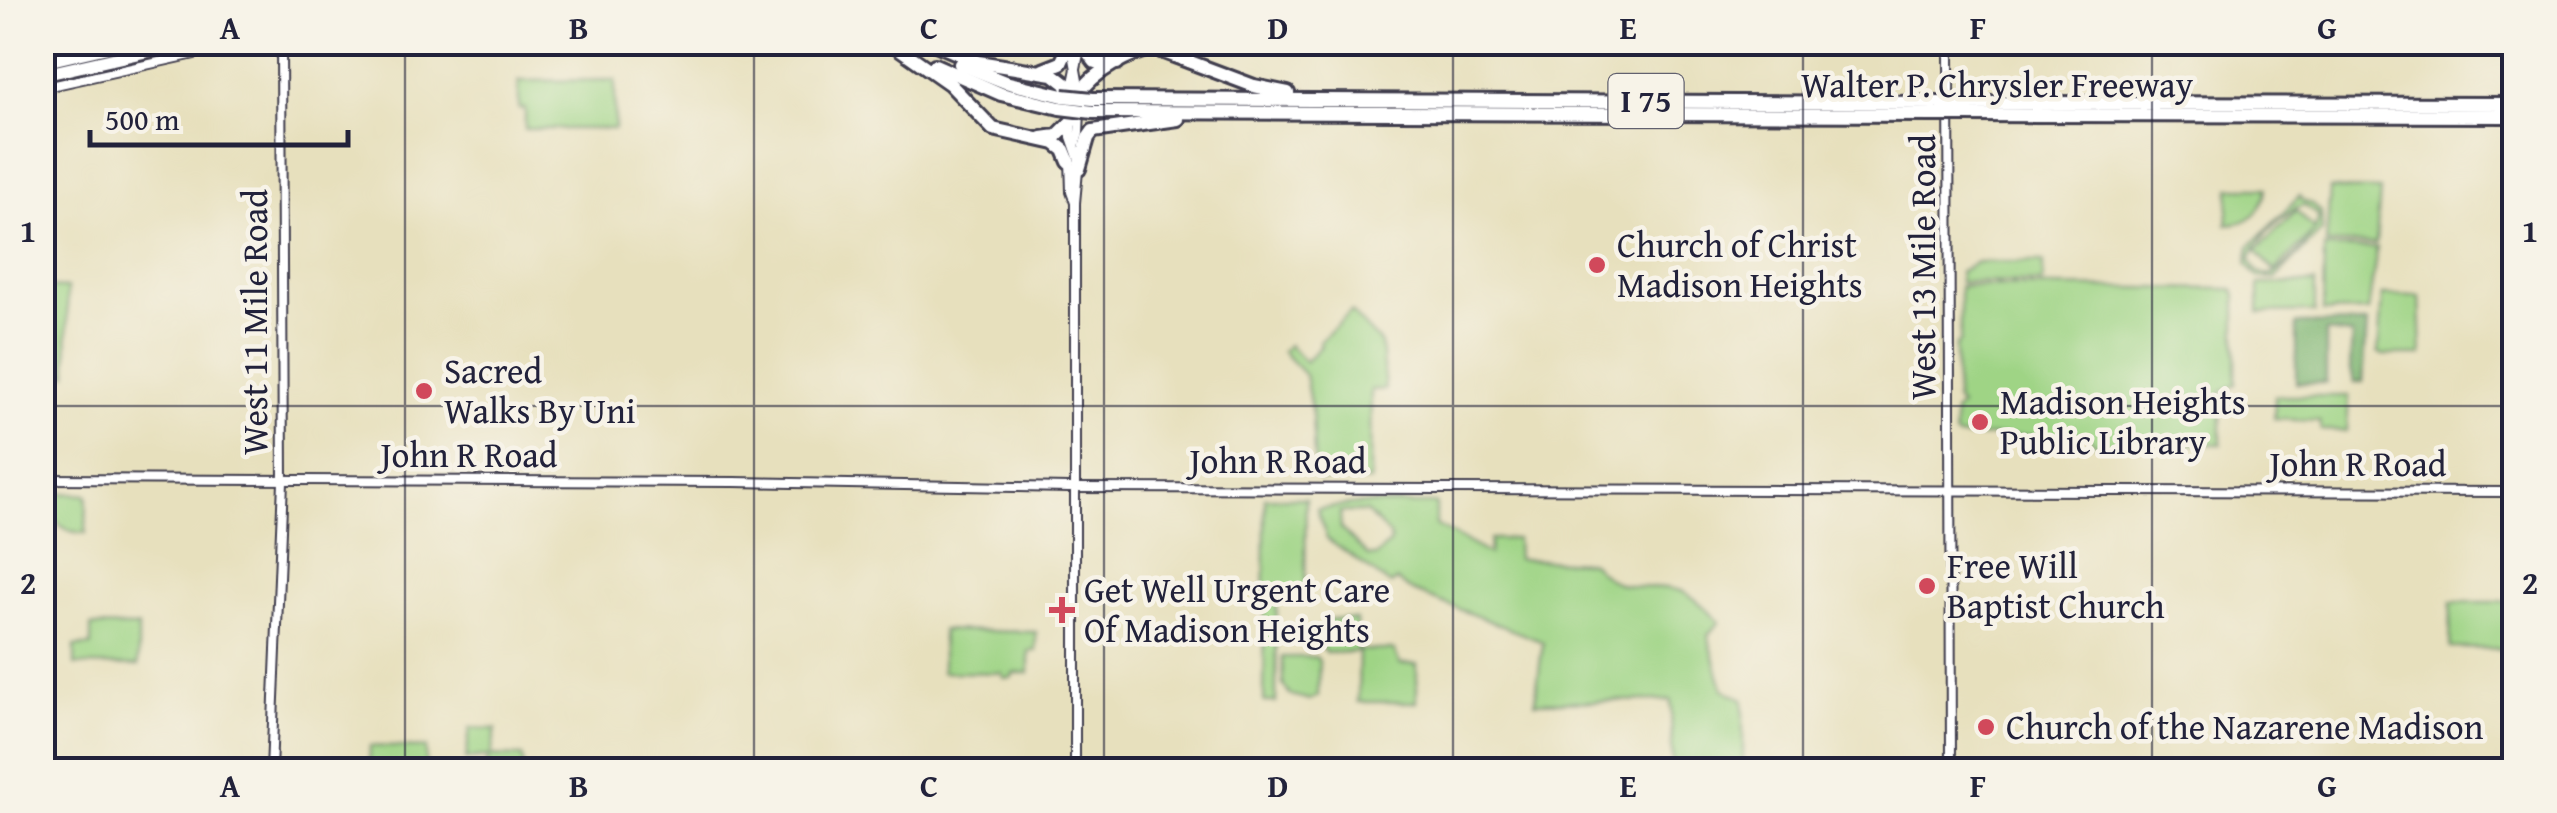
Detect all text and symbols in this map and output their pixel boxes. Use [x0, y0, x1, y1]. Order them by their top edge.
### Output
text: A [220, 4, 241, 51]
text: B [569, 4, 589, 51]
text: C [920, 4, 938, 51]
text: D [1268, 4, 1288, 51]
text: E [1619, 4, 1637, 51]
text: F [1970, 4, 1986, 51]
text: G [2317, 4, 2337, 51]
street label: Walter P. Chrysler Freeway [1801, 59, 2194, 110]
road number: I 75 [1608, 74, 1684, 128]
scale bar [90, 85, 348, 147]
text: 500 m [105, 97, 180, 141]
street label: West 13 Mile Road [1897, 134, 1948, 400]
street label: West 11 Mile Road [229, 189, 280, 455]
text: 1 [20, 207, 36, 254]
text: 1 [2522, 207, 2538, 254]
place label: Church of Christ Madison Heights [1617, 219, 1863, 310]
marker: Church of Christ Madison Heights [1586, 254, 1608, 276]
place label: Sacred Walks By Uni [444, 345, 636, 436]
place label: Madison Heights Public Library [2000, 376, 2246, 467]
marker: Sacred Walks By Uni [413, 380, 435, 402]
marker: Madison Heights Public Library [1969, 411, 1991, 433]
street label: John R Road [377, 429, 558, 480]
street label: John R Road [1186, 435, 1367, 486]
street label: John R Road [2266, 438, 2447, 489]
place label: Free Will Baptist Church [1947, 540, 2165, 631]
text: 2 [20, 559, 36, 606]
text: 2 [2522, 559, 2538, 606]
place label: Get Well Urgent Care Of Madison Heights [1084, 564, 1390, 655]
marker: Free Will Baptist Church [1916, 575, 1938, 597]
marker: Get Well Urgent Care Of Madison Heights [1049, 597, 1075, 623]
place label: Church of the Nazarene Madison [2006, 701, 2484, 752]
marker: Church of the Nazarene Madison [1975, 716, 1997, 738]
text: A [220, 762, 241, 809]
text: B [569, 762, 589, 809]
text: C [920, 762, 938, 809]
text: D [1268, 762, 1288, 809]
text: E [1619, 762, 1637, 809]
text: F [1970, 762, 1986, 809]
text: G [2317, 762, 2337, 809]

